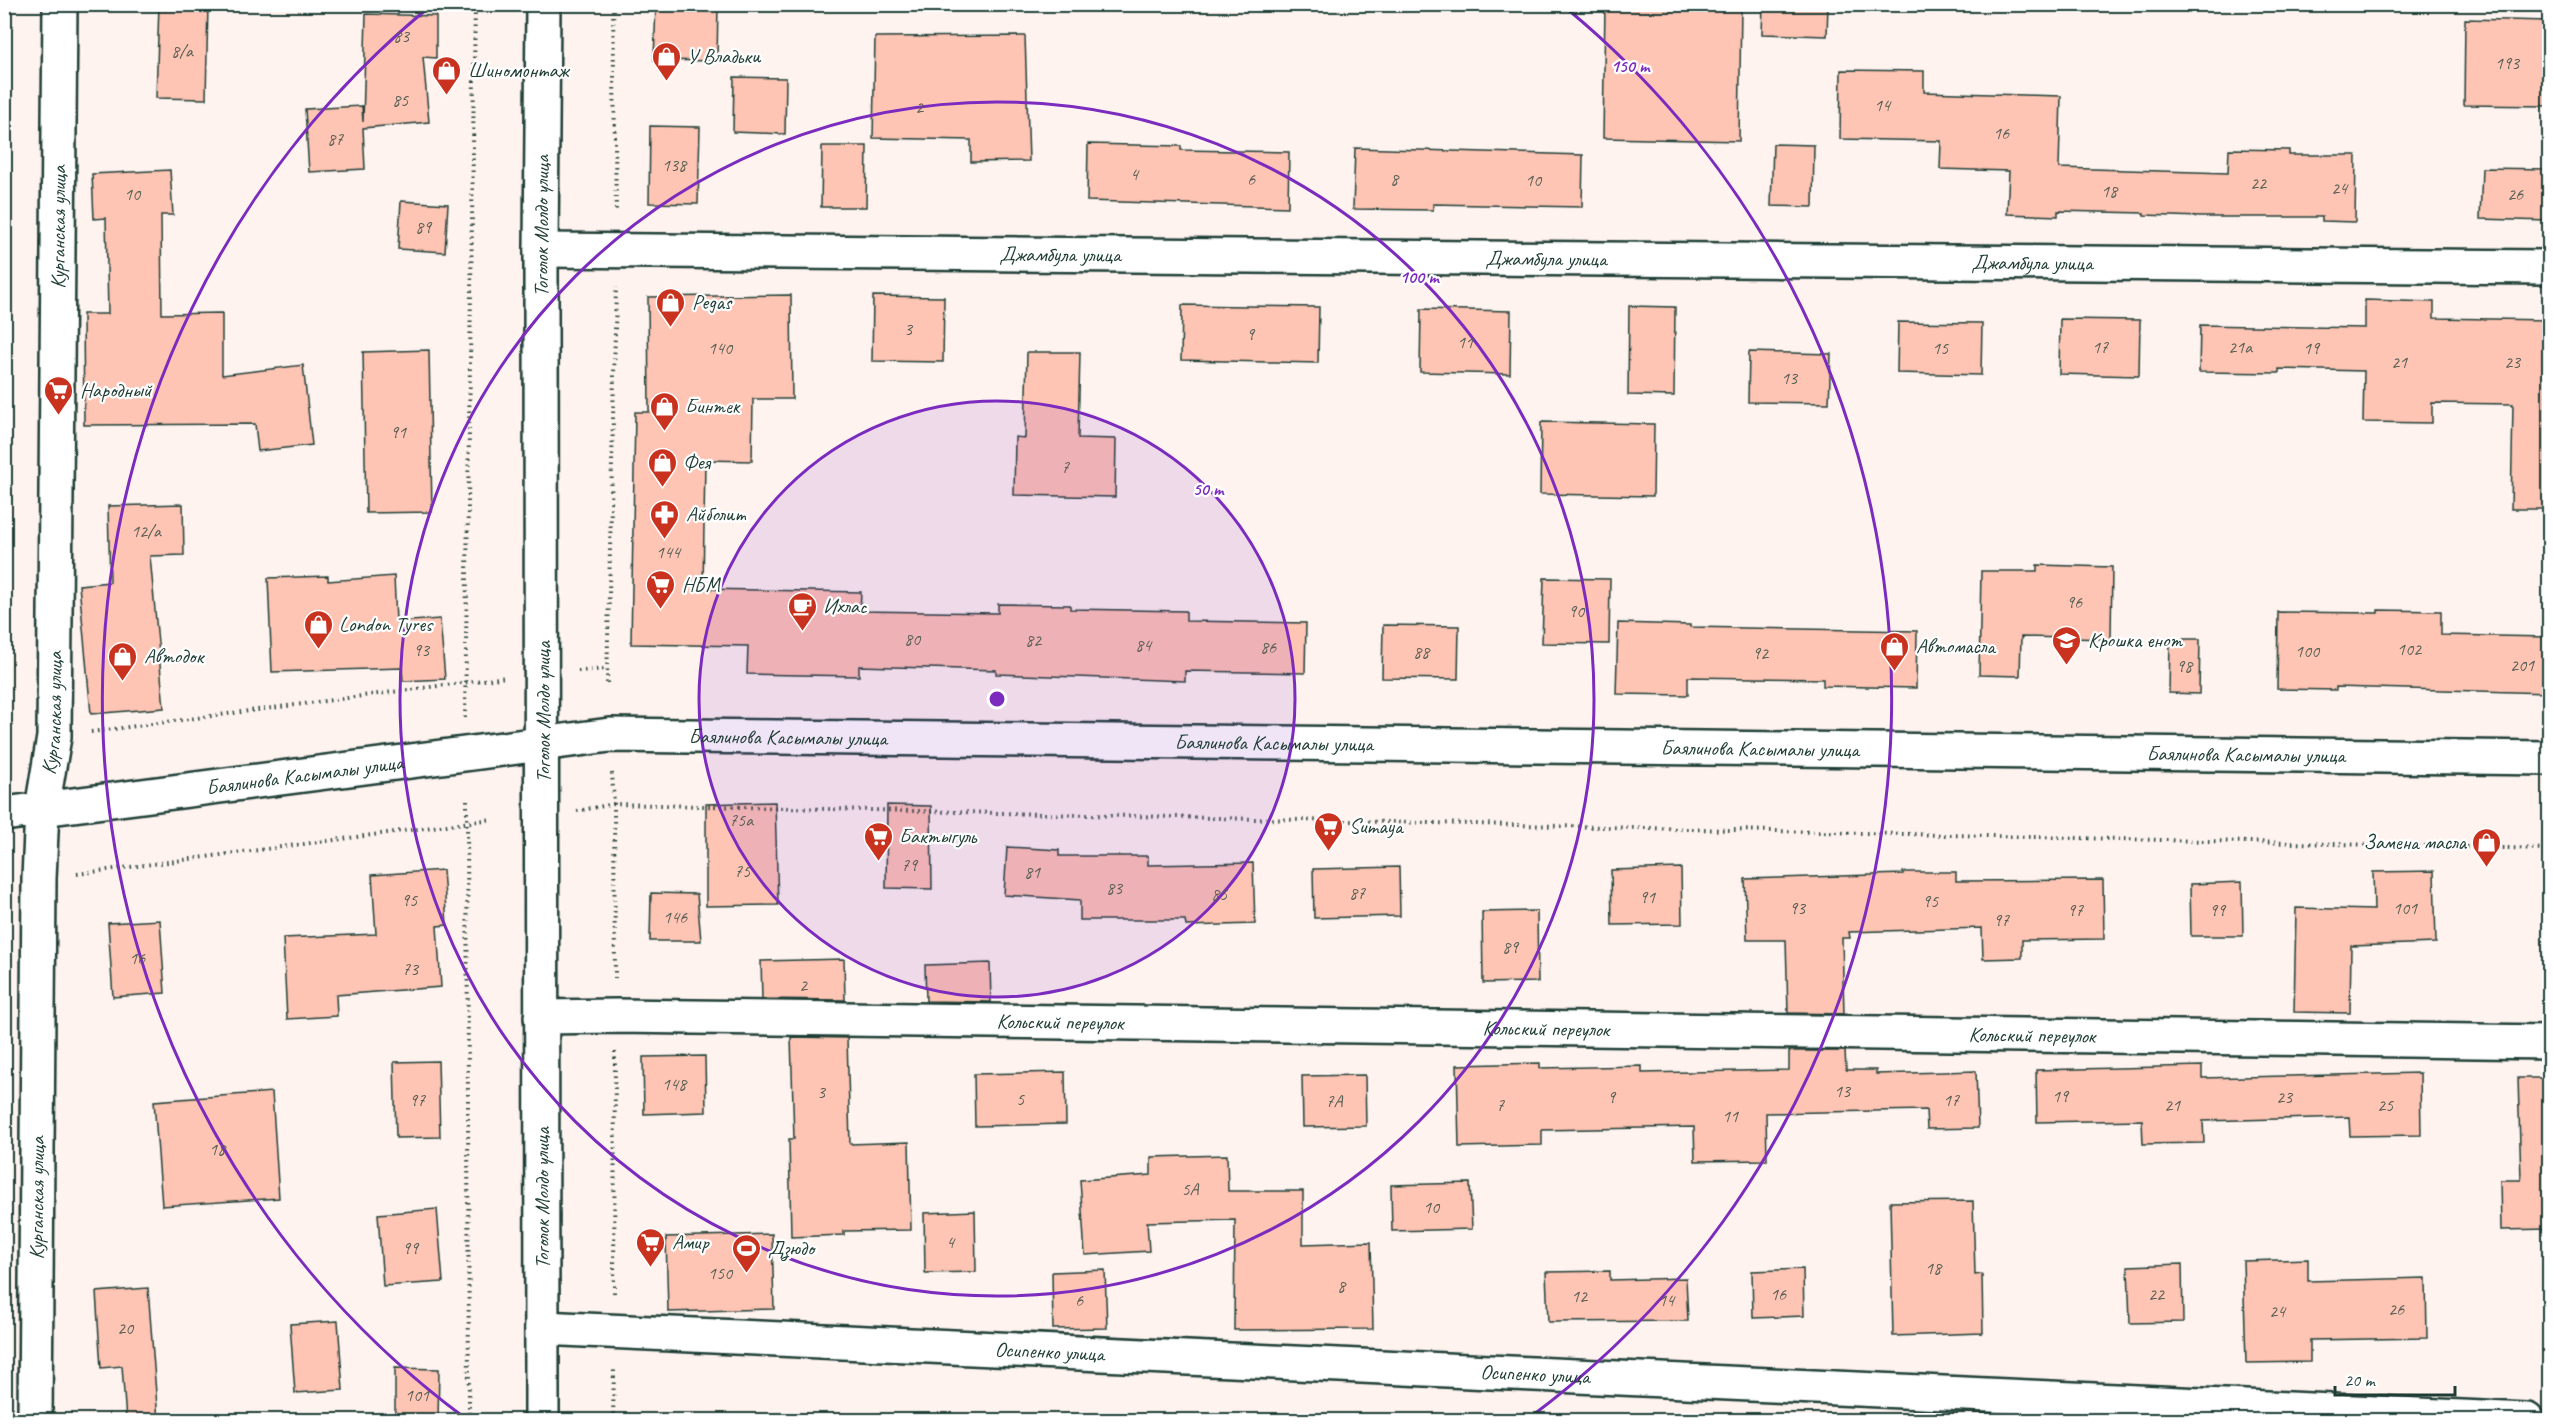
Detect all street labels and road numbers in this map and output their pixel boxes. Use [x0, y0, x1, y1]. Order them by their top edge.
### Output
street label: Тоголок Молдо улица [528, 154, 555, 297]
street label: Курганская улица [45, 164, 72, 289]
street label: Джамбула улица [999, 241, 1123, 268]
street label: Джамбула улица [1485, 245, 1609, 272]
street label: Джамбула улица [1971, 249, 2095, 276]
street label: Тоголок Молдо улица [530, 640, 556, 783]
street label: Курганская улица [35, 650, 68, 776]
street label: Баялинова Касымалы улица [689, 723, 890, 751]
street label: Баялинова Касымалы улица [1175, 729, 1376, 757]
street label: Баялинова Касымалы улица [1660, 734, 1861, 763]
street label: Баялинова Касымалы улица [2146, 740, 2347, 769]
street label: Баялинова Касымалы улица [204, 749, 407, 801]
street label: Кольский переулок [996, 1008, 1126, 1036]
street label: Кольский переулок [1482, 1015, 1612, 1042]
street label: Кольский переулок [1968, 1021, 2098, 1049]
street label: Тоголок Молдо улица [529, 1126, 555, 1269]
street label: Курганская улица [23, 1135, 50, 1260]
street label: Осипенко улица [994, 1336, 1107, 1367]
street label: Осипенко улица [1480, 1358, 1593, 1390]

